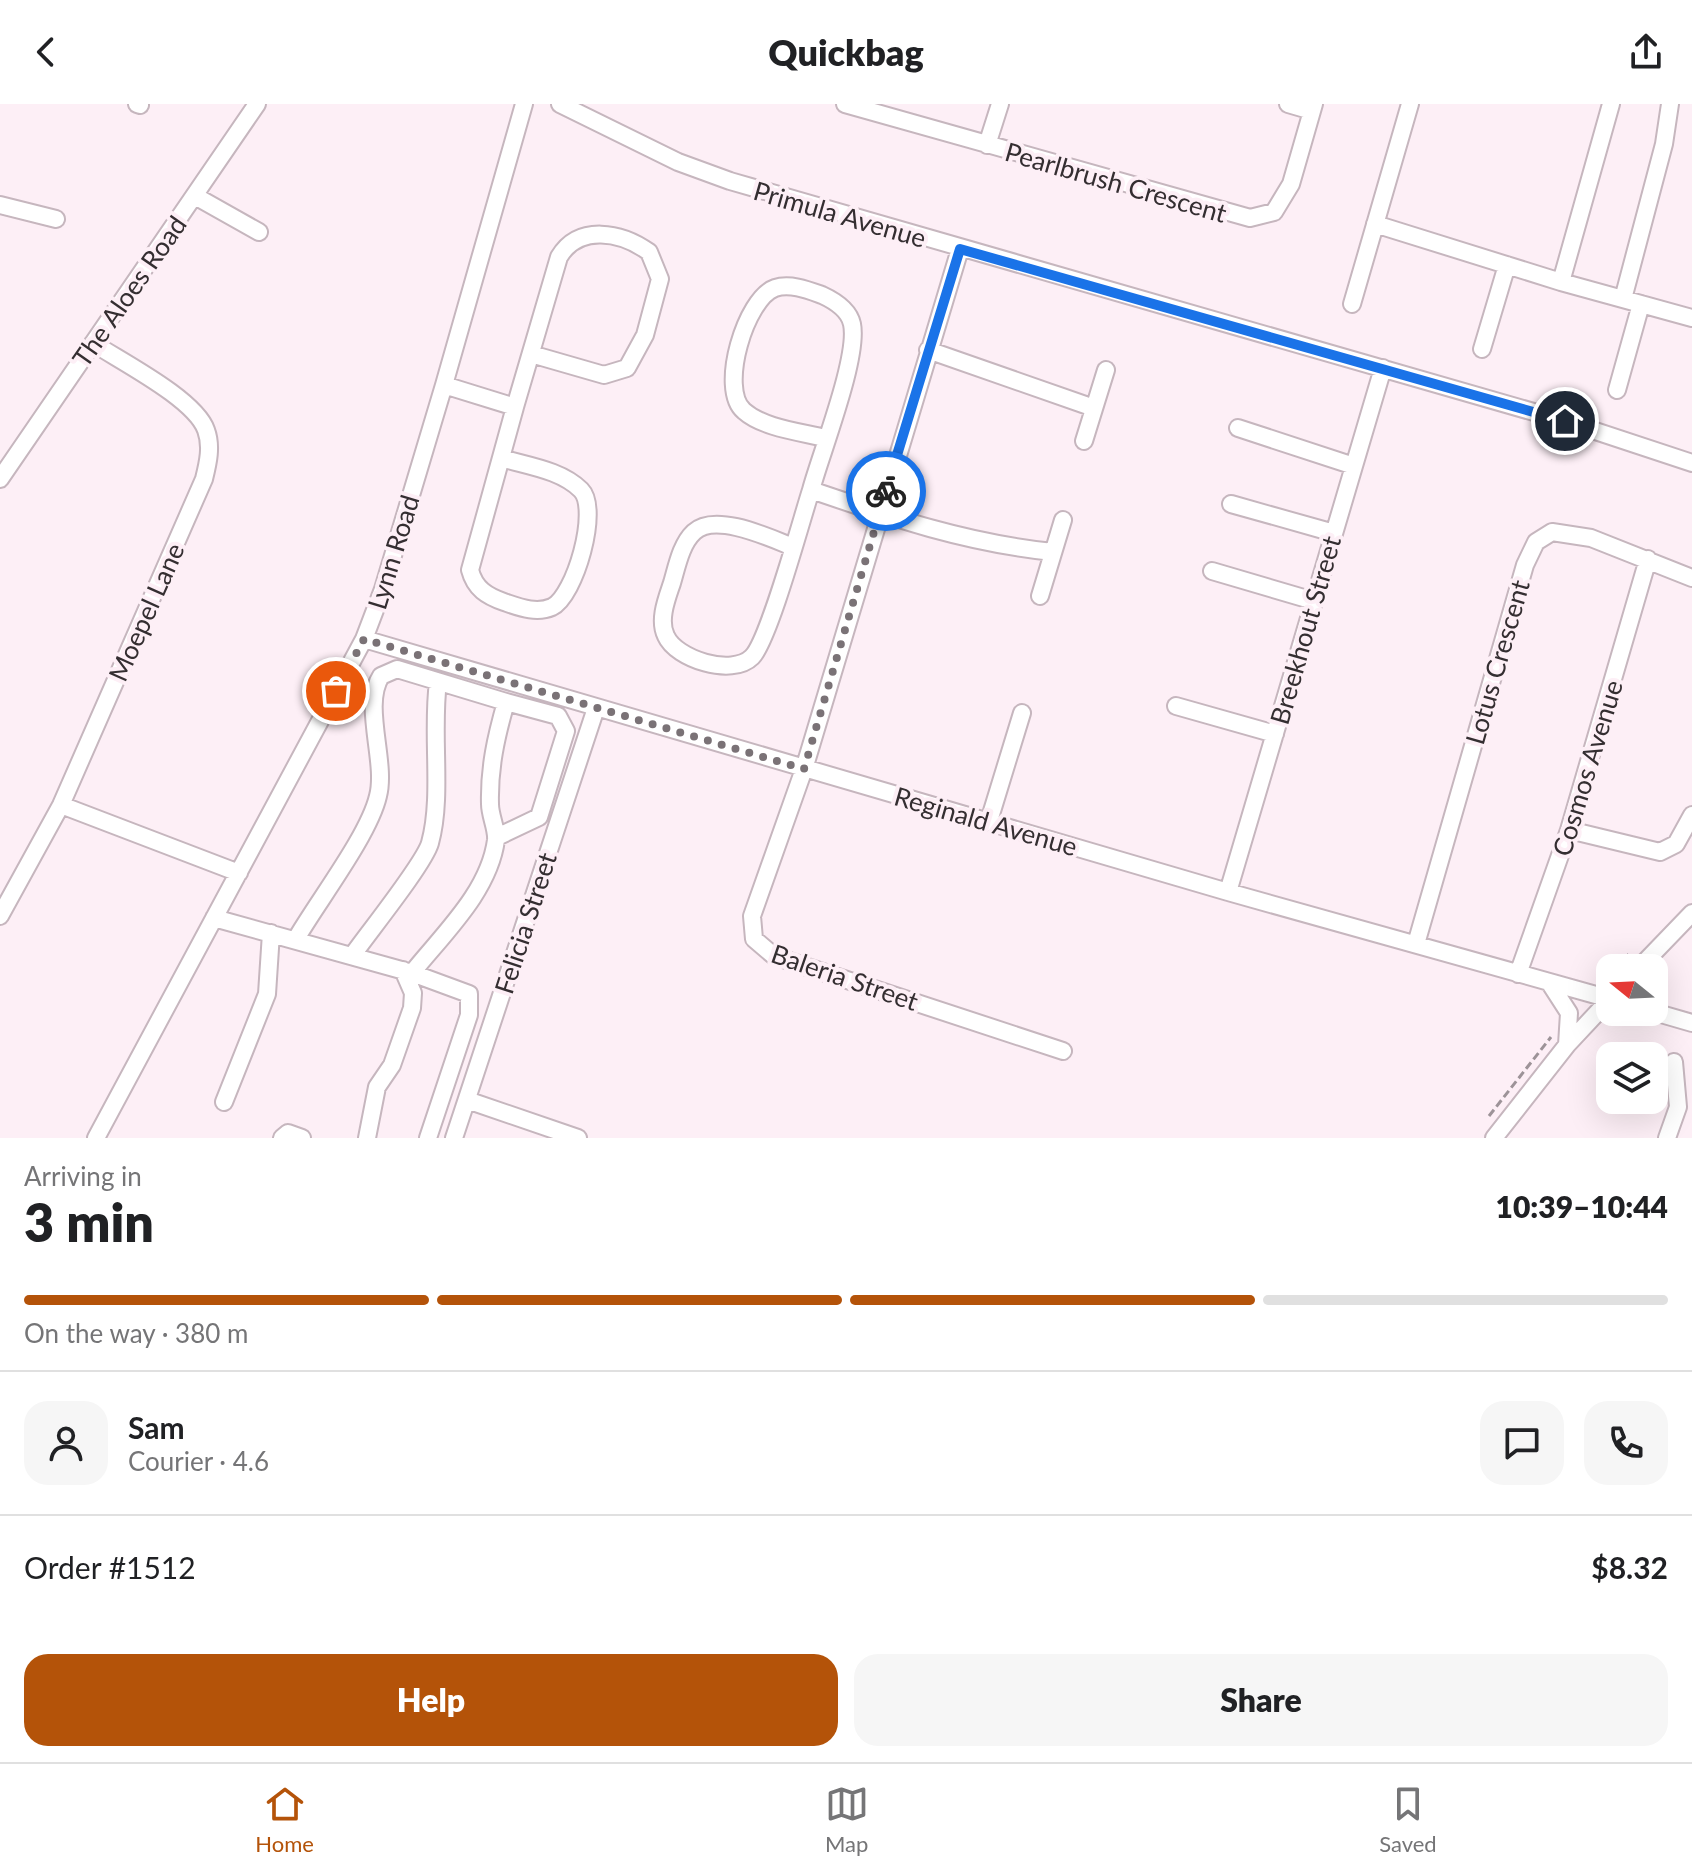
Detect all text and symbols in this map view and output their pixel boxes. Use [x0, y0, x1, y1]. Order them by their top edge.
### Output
icon: back [24, 30, 68, 74]
text: Quickbag [768, 30, 924, 74]
icon: share [1624, 30, 1668, 74]
street label: Pearlbrush Crescent [1002, 135, 1231, 229]
street label: Primula Avenue [750, 174, 930, 254]
street label: The Aloes Road [65, 209, 193, 373]
pin [1531, 387, 1599, 455]
icon: home [1543, 399, 1587, 443]
courier [846, 451, 926, 531]
icon: bike [864, 469, 908, 513]
street label: Lynn Road [360, 491, 426, 613]
street label: Breekhout Street [1263, 532, 1347, 728]
street label: Moepel Lane [101, 538, 191, 686]
street label: Lotus Crescent [1458, 576, 1536, 748]
pin [302, 657, 370, 725]
icon: bag [314, 669, 358, 713]
street label: Cosmos Avenue [1545, 676, 1629, 860]
street label: Reginald Avenue [891, 780, 1081, 862]
street label: Felicia Street [487, 848, 563, 998]
street label: Baleria Street [767, 937, 923, 1017]
north arrow [1596, 954, 1668, 1026]
map controls [1596, 954, 1668, 1114]
button: layers [1596, 1042, 1668, 1114]
text: Arriving in [24, 1160, 142, 1192]
text: 10:39–10:44 [1495, 1188, 1668, 1224]
text: 3 min [24, 1191, 154, 1253]
text: On the way · 380 m [24, 1317, 248, 1349]
button: person [24, 1401, 108, 1485]
button: chat [1480, 1401, 1564, 1485]
button: phone [1584, 1401, 1668, 1485]
text: Sam [128, 1409, 185, 1445]
text: Courier · 4.6 [128, 1445, 269, 1477]
text: Order #1512 [24, 1549, 196, 1585]
text: $8.32 [1591, 1549, 1668, 1585]
button: Help [24, 1654, 838, 1746]
button: Share [854, 1654, 1668, 1746]
tab: Home [255, 1782, 314, 1857]
tab: Map [825, 1782, 869, 1857]
tab: Saved [1379, 1782, 1437, 1857]

